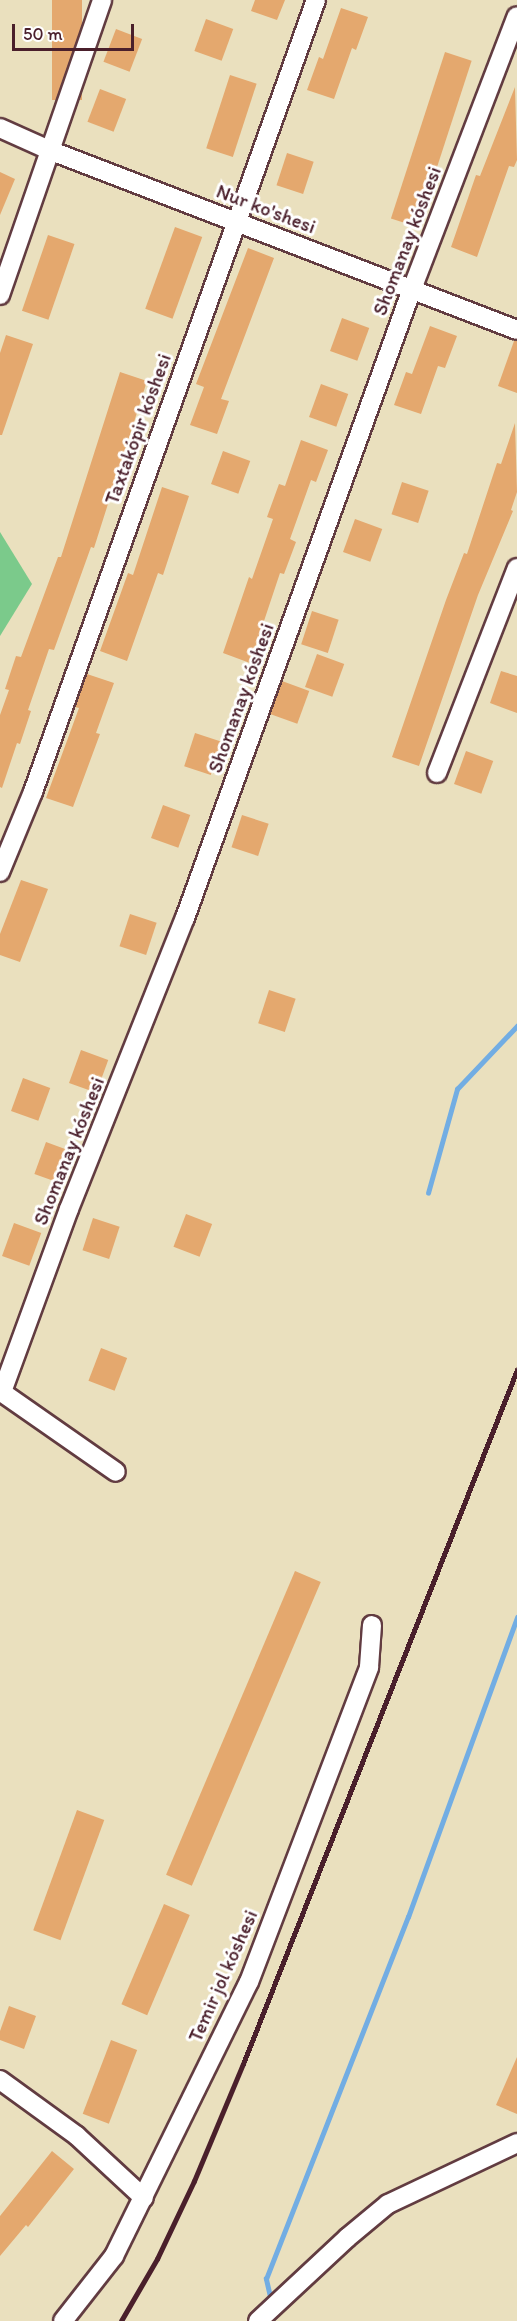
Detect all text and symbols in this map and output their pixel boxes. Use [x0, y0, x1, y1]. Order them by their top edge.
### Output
scale bar [15, 12, 136, 50]
text: 50 m [23, 23, 63, 45]
street label: Shomanay kóshesi [368, 163, 446, 319]
street label: Nur ko'shesi [213, 179, 319, 239]
street label: Taxtakópir kóshesi [100, 350, 176, 508]
street label: Shomanay kóshesi [203, 620, 279, 776]
street label: Shomanay kóshesi [28, 1074, 110, 1228]
street label: Temir jol kóshesi [183, 1906, 263, 2046]

